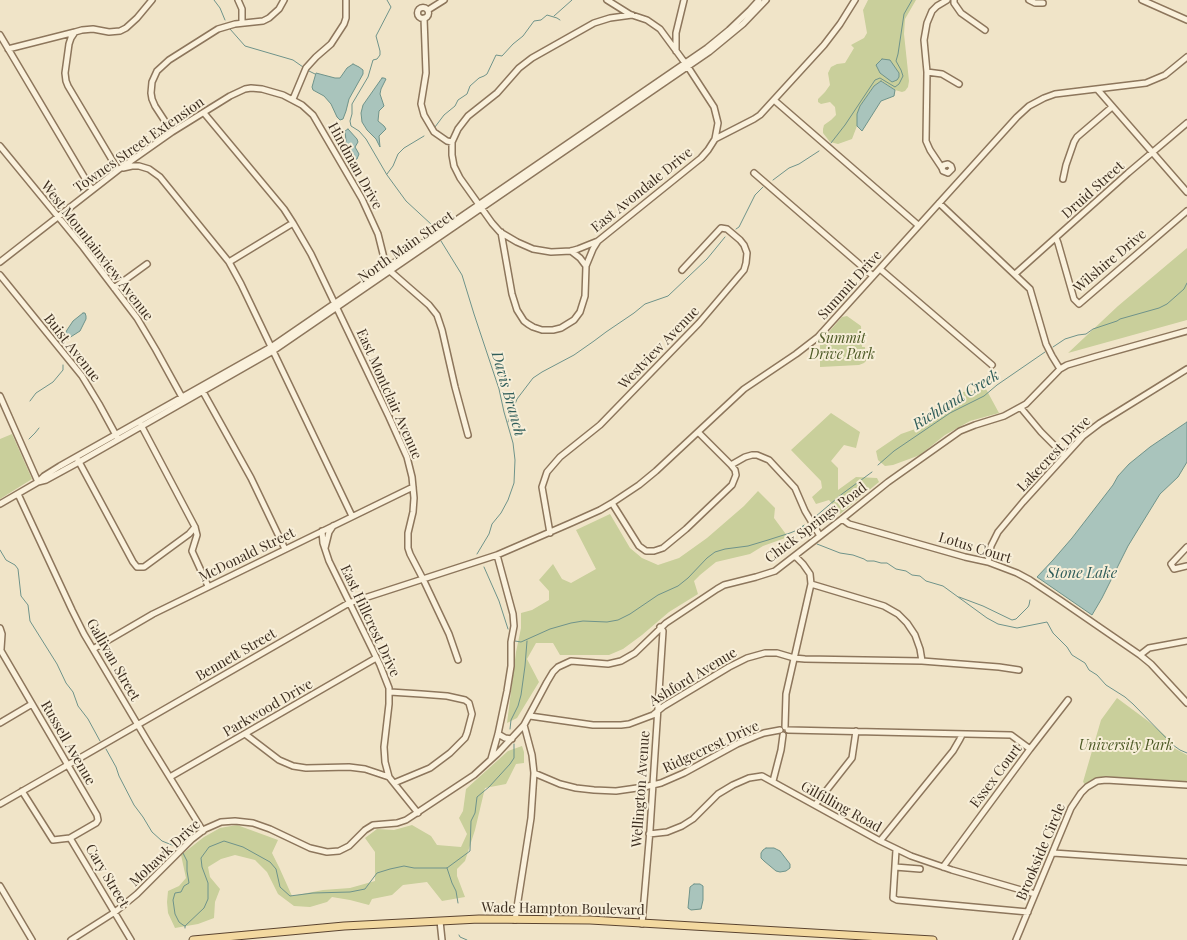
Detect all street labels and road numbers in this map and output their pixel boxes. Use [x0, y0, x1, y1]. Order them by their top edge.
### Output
street label: Townes Street Extension [71, 94, 207, 196]
street label: Hindman Drive [324, 120, 386, 212]
street label: East Avondale Drive [588, 144, 696, 236]
street label: Druid Street [1058, 158, 1128, 222]
street label: West Mountainview Avenue [37, 178, 157, 324]
street label: North Main Street [355, 208, 457, 286]
street label: Wilshire Drive [1070, 226, 1150, 296]
street label: Summit Drive [815, 247, 885, 323]
street label: Westview Avenue [615, 303, 703, 393]
street label: Buist Avenue [40, 311, 104, 385]
street label: East Montclair Avenue [353, 326, 425, 462]
street label: Lakecrest Drive [1014, 413, 1094, 495]
street label: Chick Springs Road [762, 479, 870, 567]
street label: McDonald Street [196, 524, 298, 586]
street label: Lotus Court [937, 529, 1013, 567]
street label: East Hillcrest Drive [337, 562, 403, 680]
street label: Gallivan Street [83, 616, 143, 704]
street label: Bennett Street [193, 625, 279, 685]
street label: Ashford Avenue [646, 644, 740, 710]
street label: Parkwood Drive [220, 676, 316, 740]
street label: Russell Avenue [37, 698, 99, 788]
street label: Ridgecrest Drive [660, 717, 762, 777]
street label: Wellington Avenue [629, 730, 653, 848]
street label: Essex Court [967, 741, 1025, 811]
street label: Gilfilling Road [798, 778, 884, 836]
street label: Brookside Circle [1013, 801, 1069, 903]
street label: Mohawk Drive [126, 816, 204, 890]
street label: Cary Street [82, 841, 132, 911]
street label: Wade Hampton Boulevard [481, 899, 645, 919]

